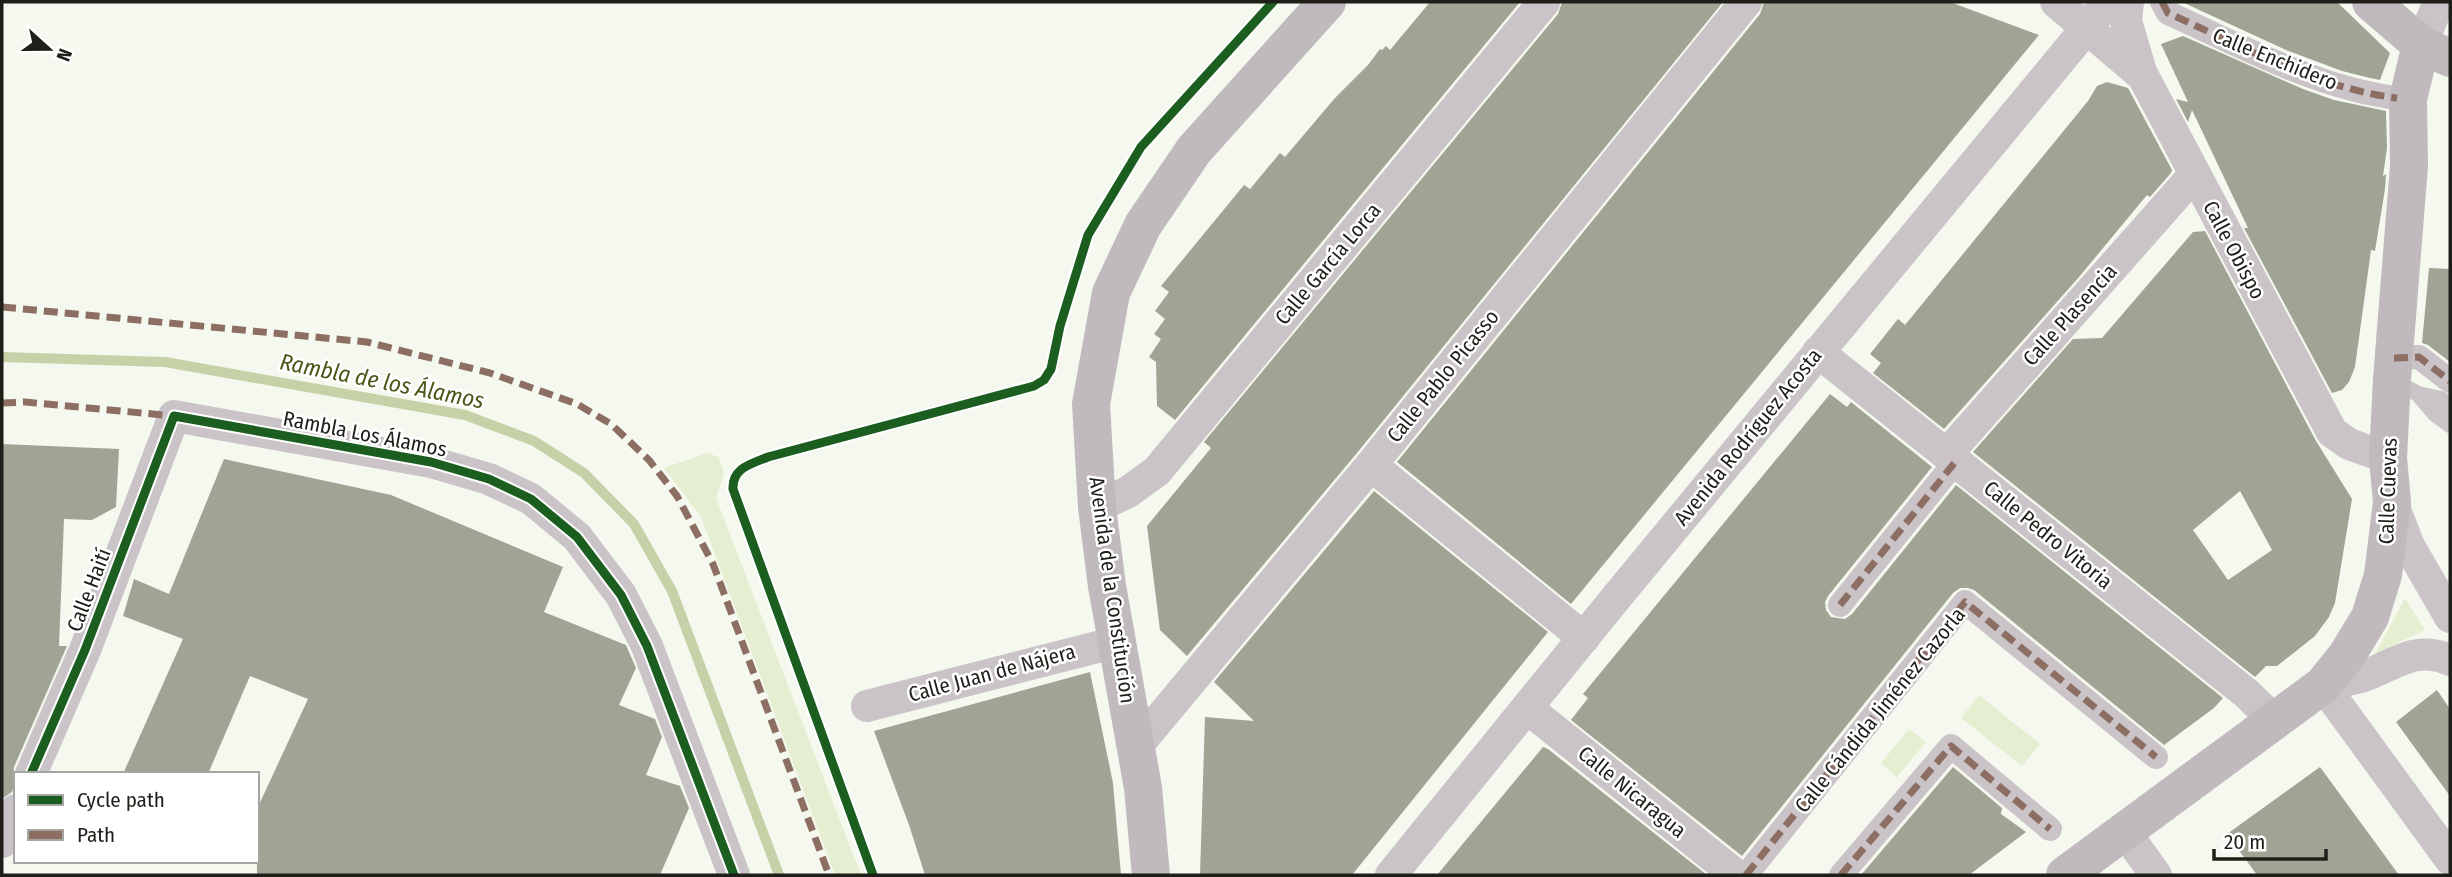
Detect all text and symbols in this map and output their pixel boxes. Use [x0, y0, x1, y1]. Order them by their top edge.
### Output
north arrow [14, 14, 84, 84]
street label: Calle Enchidero [2209, 22, 2341, 96]
text: N [52, 45, 77, 64]
street label: Calle Obispo [2197, 196, 2271, 304]
street label: Calle García Lorca [1269, 198, 1387, 330]
street label: Calle Plasencia [2017, 259, 2123, 371]
street label: Calle Pablo Picasso [1381, 304, 1505, 448]
street label: Avenida Rodríguez Acosta [1669, 343, 1827, 531]
water label: Rambla de los Álamos [278, 346, 487, 415]
street label: Rambla Los Álamos [281, 405, 449, 463]
street label: Calle Cuevas [2373, 437, 2403, 545]
street label: Avenida de la Constitución [1083, 475, 1141, 705]
street label: Calle Pedro Vitoria [1978, 475, 2118, 595]
street label: Calle Haití [61, 545, 117, 635]
street label: Calle Cándida Jiménez Cazorla [1789, 602, 1971, 818]
street label: Calle Juan de Nájera [906, 638, 1078, 708]
street label: Calle Nicaragua [1573, 740, 1691, 844]
legend [14, 772, 259, 863]
text: Cycle path [77, 787, 165, 813]
scale bar [2214, 818, 2326, 862]
text: Path [77, 822, 115, 848]
text: 20 m [2224, 829, 2265, 855]

